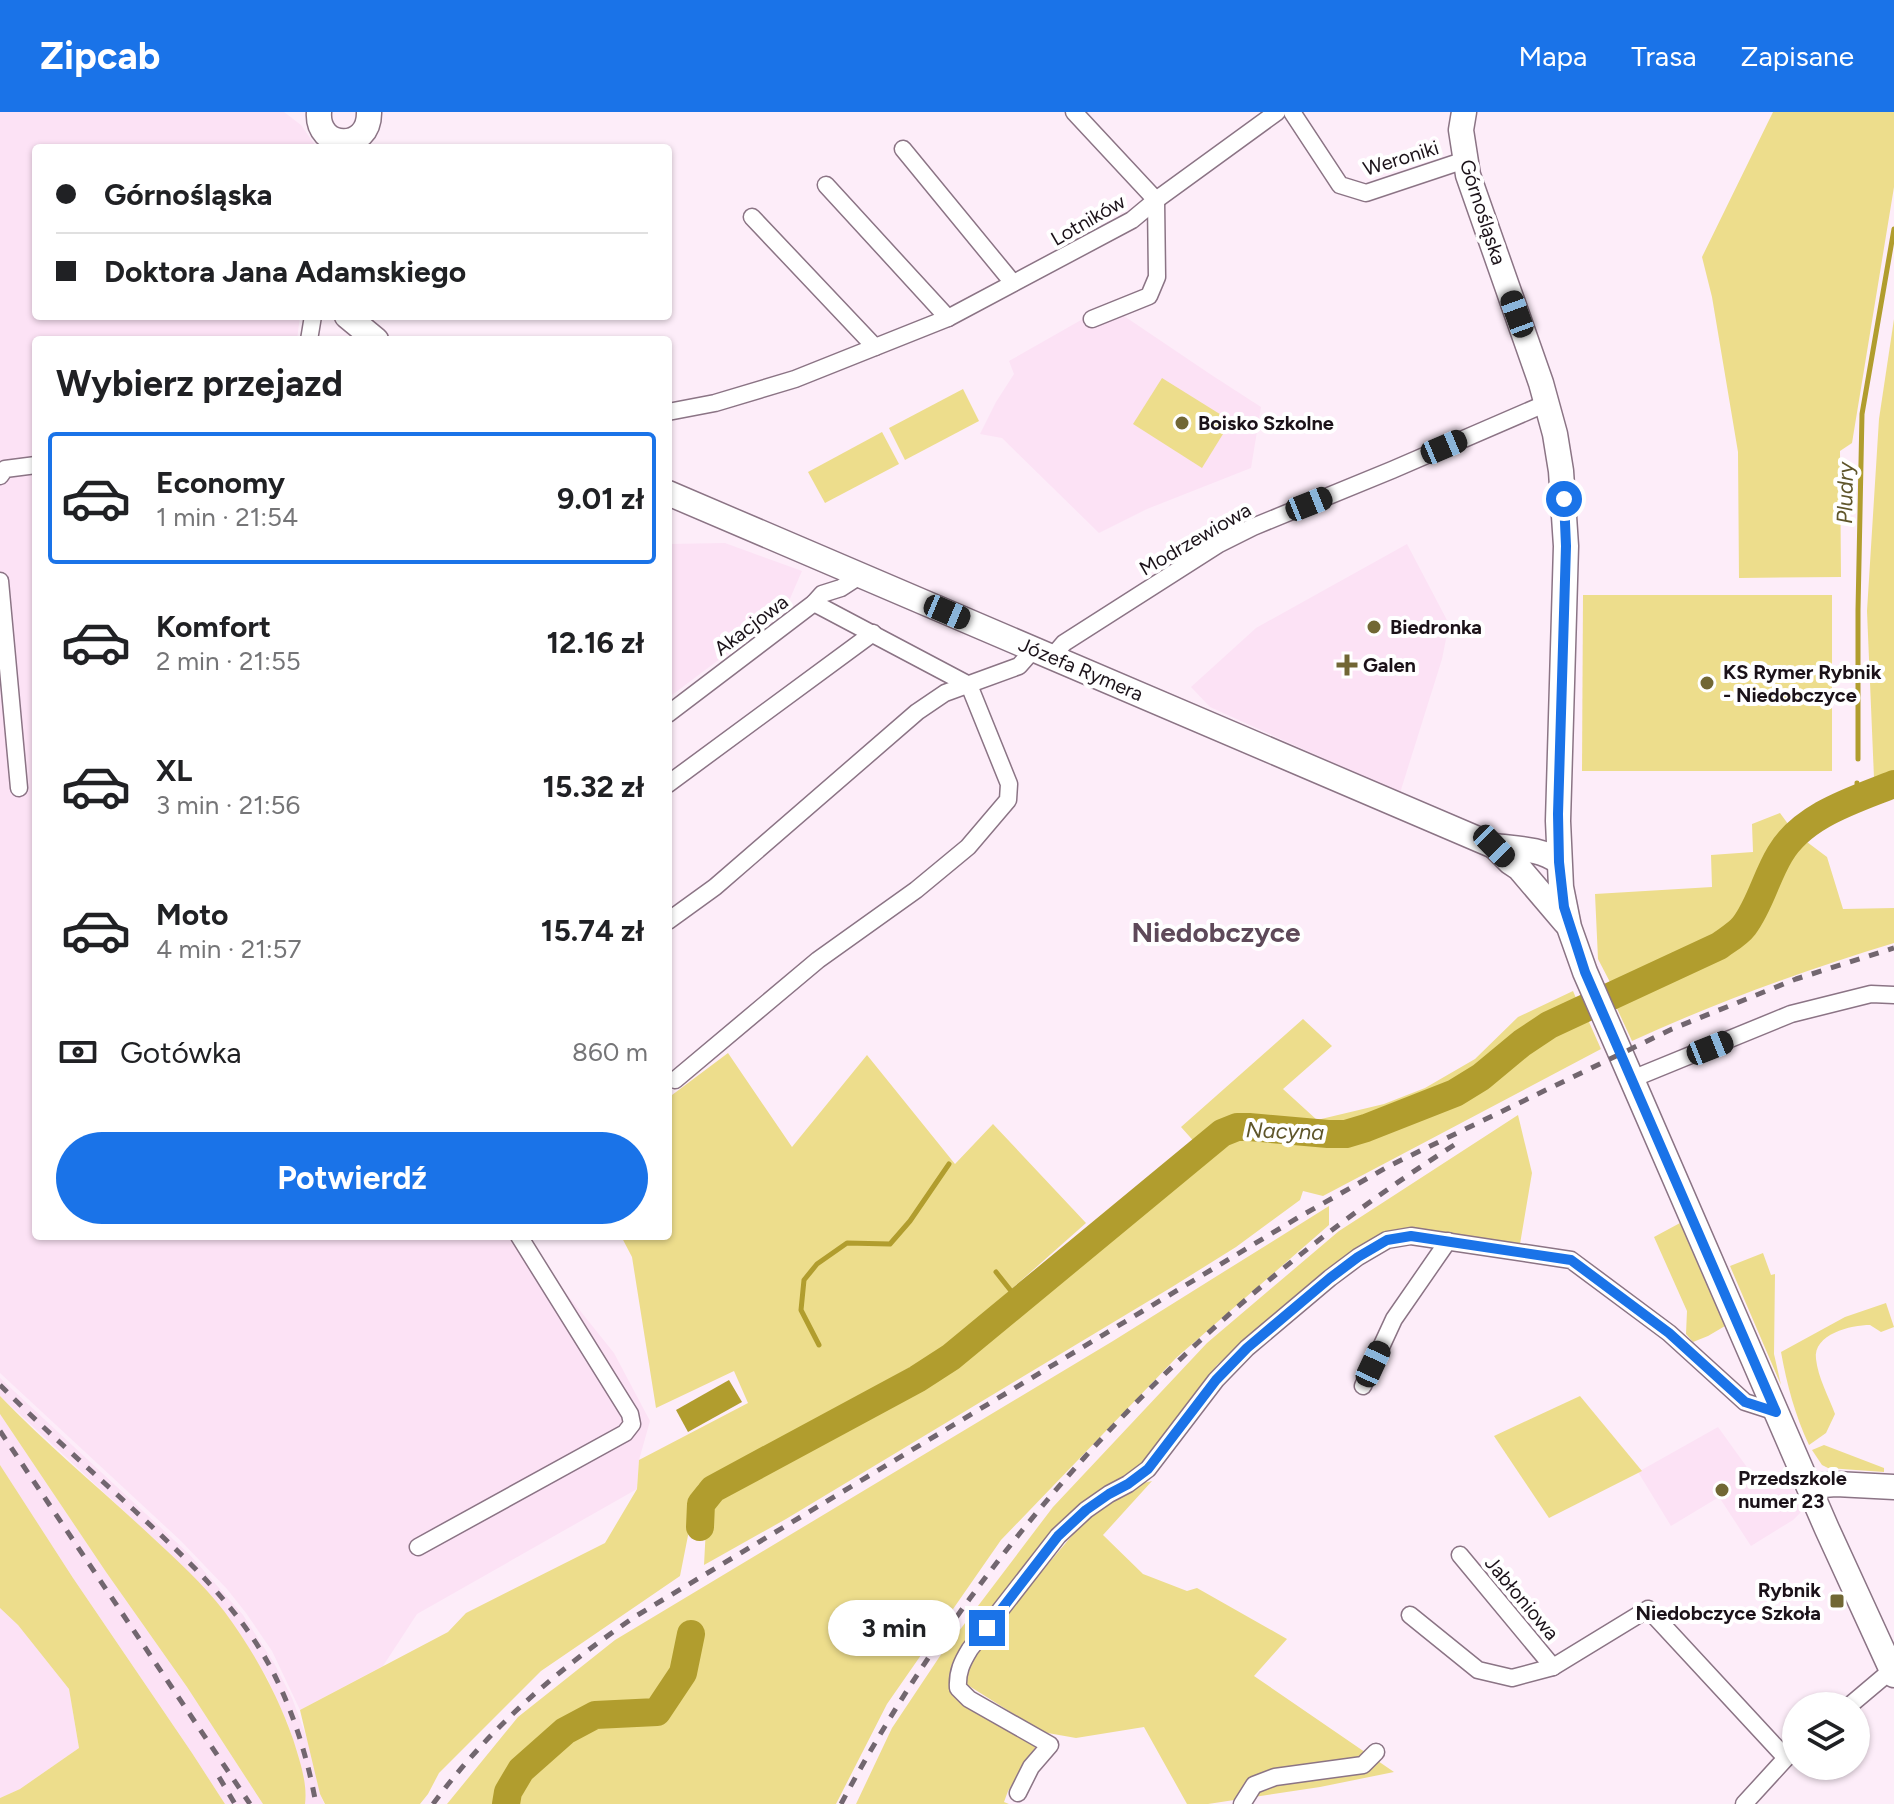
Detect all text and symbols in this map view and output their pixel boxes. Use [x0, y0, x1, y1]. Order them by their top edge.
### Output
text: Zipcab [40, 33, 160, 79]
text: Mapa [1518, 39, 1587, 73]
text: Trasa [1631, 39, 1696, 73]
text: Zapisane [1740, 39, 1854, 73]
street label: Weroniki [1360, 135, 1442, 181]
street label: Górnośląska [1455, 156, 1511, 268]
text: Górnośląska [104, 176, 273, 213]
street label: Lotników [1047, 189, 1130, 251]
text: Doktora Jana Adamskiego [104, 253, 466, 290]
car [1498, 287, 1536, 341]
text: Wybierz przejazd [56, 362, 343, 405]
place label: Boisko Szkolne [1198, 411, 1334, 435]
marker: Boisko Szkolne [1173, 414, 1191, 432]
car [1417, 427, 1471, 467]
water label: Pludry [1831, 460, 1859, 524]
icon: car [60, 462, 132, 534]
text: Economy [156, 464, 285, 501]
text: 9.01 zł [557, 480, 644, 517]
route start [1546, 481, 1582, 517]
car [1282, 484, 1336, 524]
street label: Modrzewiowa [1135, 497, 1255, 581]
text: 1 min · 21:54 [156, 501, 298, 533]
street label: Akacjowa [709, 589, 793, 661]
car [920, 592, 974, 632]
icon: car [60, 606, 132, 678]
text: Komfort [156, 608, 271, 645]
place label: Biedronka [1390, 615, 1482, 639]
marker: Biedronka [1365, 618, 1383, 636]
text: 12.16 zł [546, 624, 644, 661]
street label: Józefa Rymera [1015, 632, 1147, 706]
text: 2 min · 21:55 [156, 645, 301, 677]
place label: Galen [1363, 653, 1416, 677]
marker: Galen [1338, 656, 1356, 674]
place label: KS Rymer Rybnik - Niedobczyce [1723, 660, 1882, 707]
marker: KS Rymer Rybnik - Niedobczyce [1698, 674, 1716, 692]
icon: car [60, 750, 132, 822]
text: XL [156, 752, 192, 789]
text: 15.32 zł [542, 768, 644, 805]
text: 3 min · 21:56 [156, 789, 300, 821]
car [1469, 820, 1519, 872]
icon: car [60, 894, 132, 966]
text: Moto [156, 896, 228, 933]
text: 15.74 zł [541, 912, 644, 949]
district label: Niedobczyce [1131, 915, 1301, 949]
text: 4 min · 21:57 [156, 933, 301, 965]
car [1683, 1028, 1737, 1068]
icon: cash [56, 1030, 100, 1074]
text: Gotówka [120, 1034, 242, 1071]
text: 860 m [572, 1036, 648, 1068]
water label: Nacyna [1245, 1116, 1325, 1146]
button: Potwierdź [56, 1132, 648, 1224]
car [1352, 1337, 1394, 1391]
place label: Przedszkole numer 23 [1738, 1466, 1847, 1513]
marker: Przedszkole numer 23 [1713, 1481, 1731, 1499]
street label: Jabłoniowa [1480, 1551, 1564, 1645]
place label: Rybnik Niedobczyce Szkoła [1635, 1578, 1821, 1625]
marker: Rybnik Niedobczyce Szkoła [1828, 1592, 1846, 1610]
callout: 3 min [827, 1600, 959, 1656]
route end [969, 1610, 1005, 1646]
text: 3 min [862, 1612, 926, 1644]
map controls [1782, 1692, 1870, 1780]
button: layers [1782, 1692, 1870, 1780]

